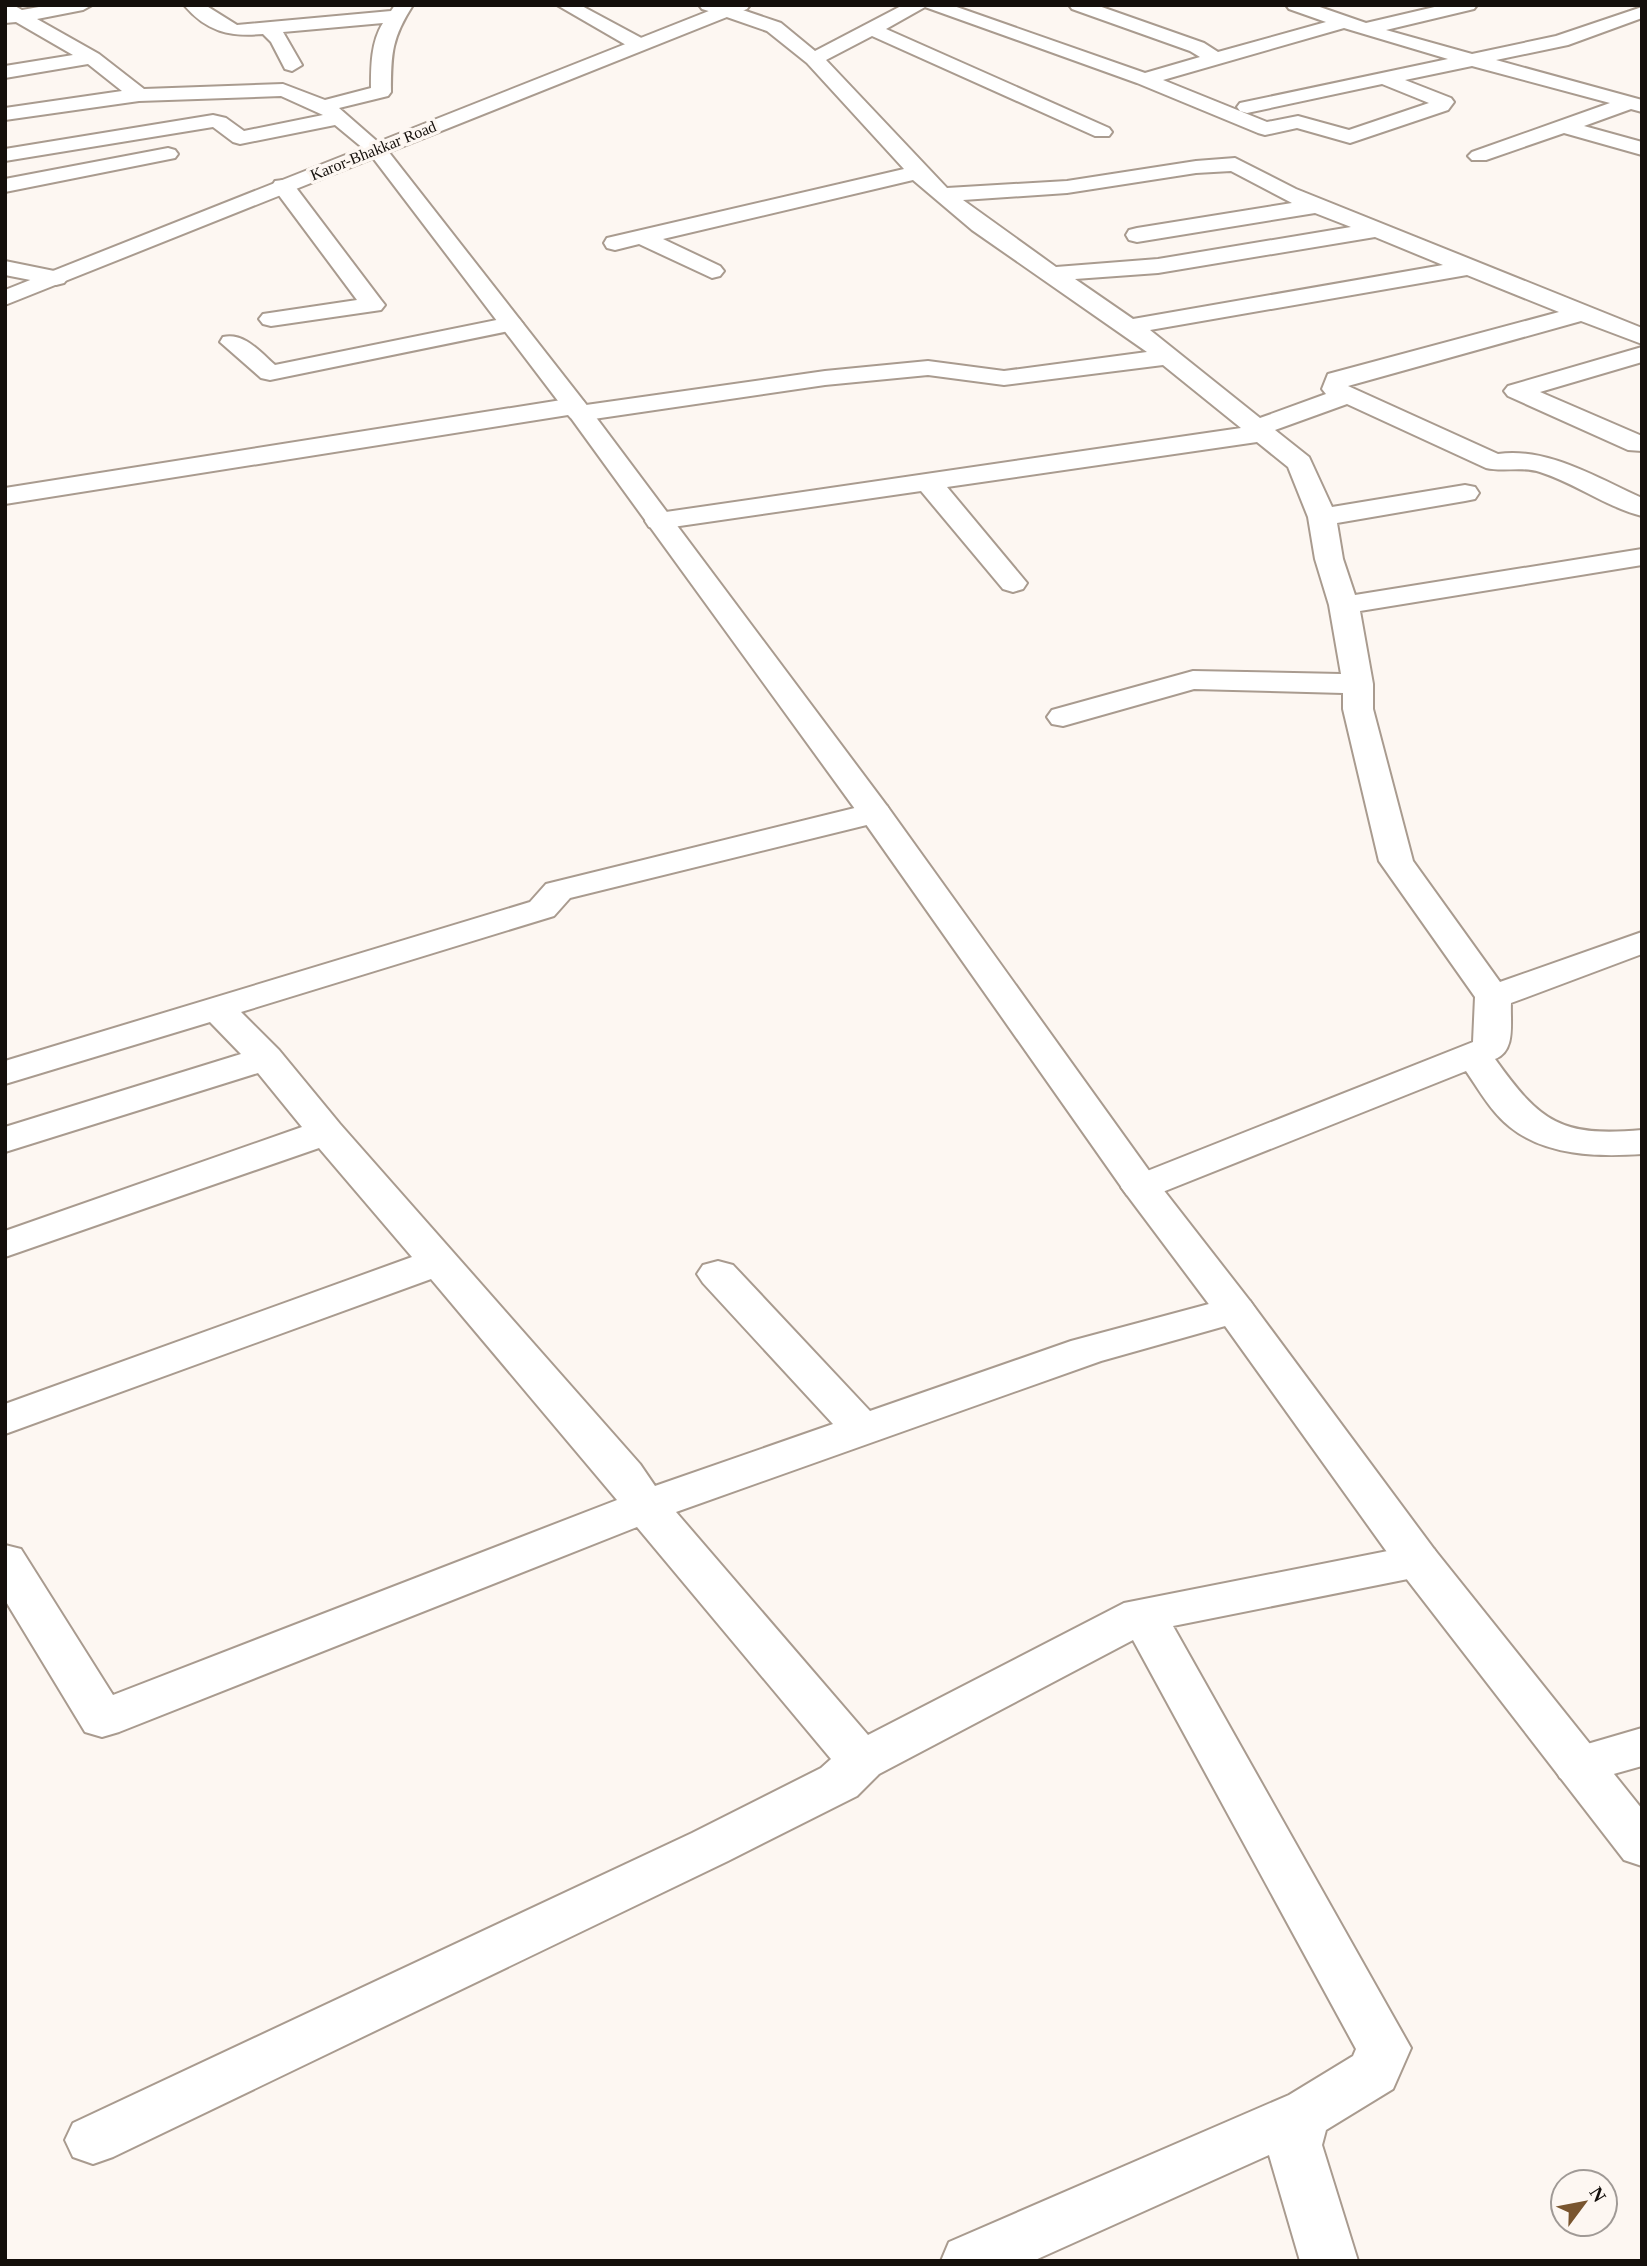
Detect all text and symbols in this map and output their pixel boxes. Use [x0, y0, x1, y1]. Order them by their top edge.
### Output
street label: Karor-Bhakkar Road [308, 117, 439, 183]
north arrow [1549, 2168, 1619, 2238]
text: N [1585, 2183, 1611, 2206]

